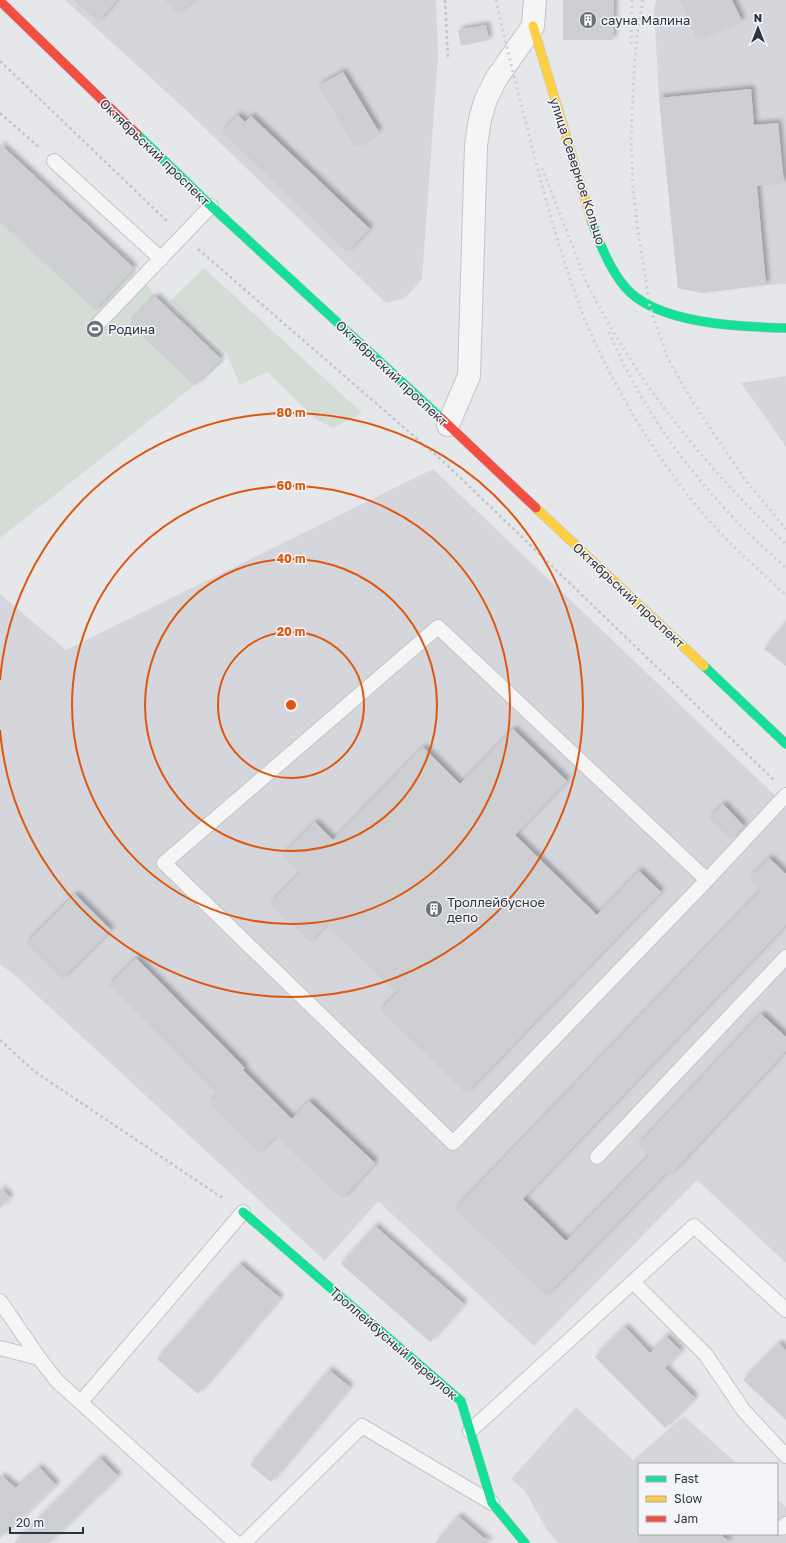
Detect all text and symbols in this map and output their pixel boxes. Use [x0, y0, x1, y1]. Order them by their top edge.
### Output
north arrow [738, 8, 778, 48]
building icon: сауна Малина [578, 10, 598, 30]
text: N [754, 11, 762, 24]
place label: сауна Малина [601, 12, 690, 28]
street label: Октябрьский проспект [97, 95, 214, 209]
street label: улица Северное Кольцо [547, 95, 609, 247]
street label: Октябрьский проспект [333, 317, 452, 429]
sports icon: Родина [85, 319, 105, 339]
place label: Родина [108, 321, 155, 337]
text: 80 m [277, 405, 305, 420]
text: 60 m [277, 478, 305, 493]
street label: Октябрьский проспект [570, 539, 689, 651]
text: 40 m [277, 551, 305, 566]
text: 20 m [277, 624, 305, 639]
centre of rings [284, 698, 298, 712]
place label: Троллейбусное депо [447, 894, 545, 925]
building icon: Троллейбусное депо [424, 899, 444, 919]
street label: Троллейбусный переулок [327, 1283, 462, 1403]
legend [638, 1463, 778, 1535]
text: Fast [674, 1471, 699, 1486]
text: Slow [674, 1491, 702, 1506]
scale bar [10, 1509, 83, 1535]
text: Jam [674, 1511, 698, 1526]
text: 20 m [16, 1515, 44, 1530]

